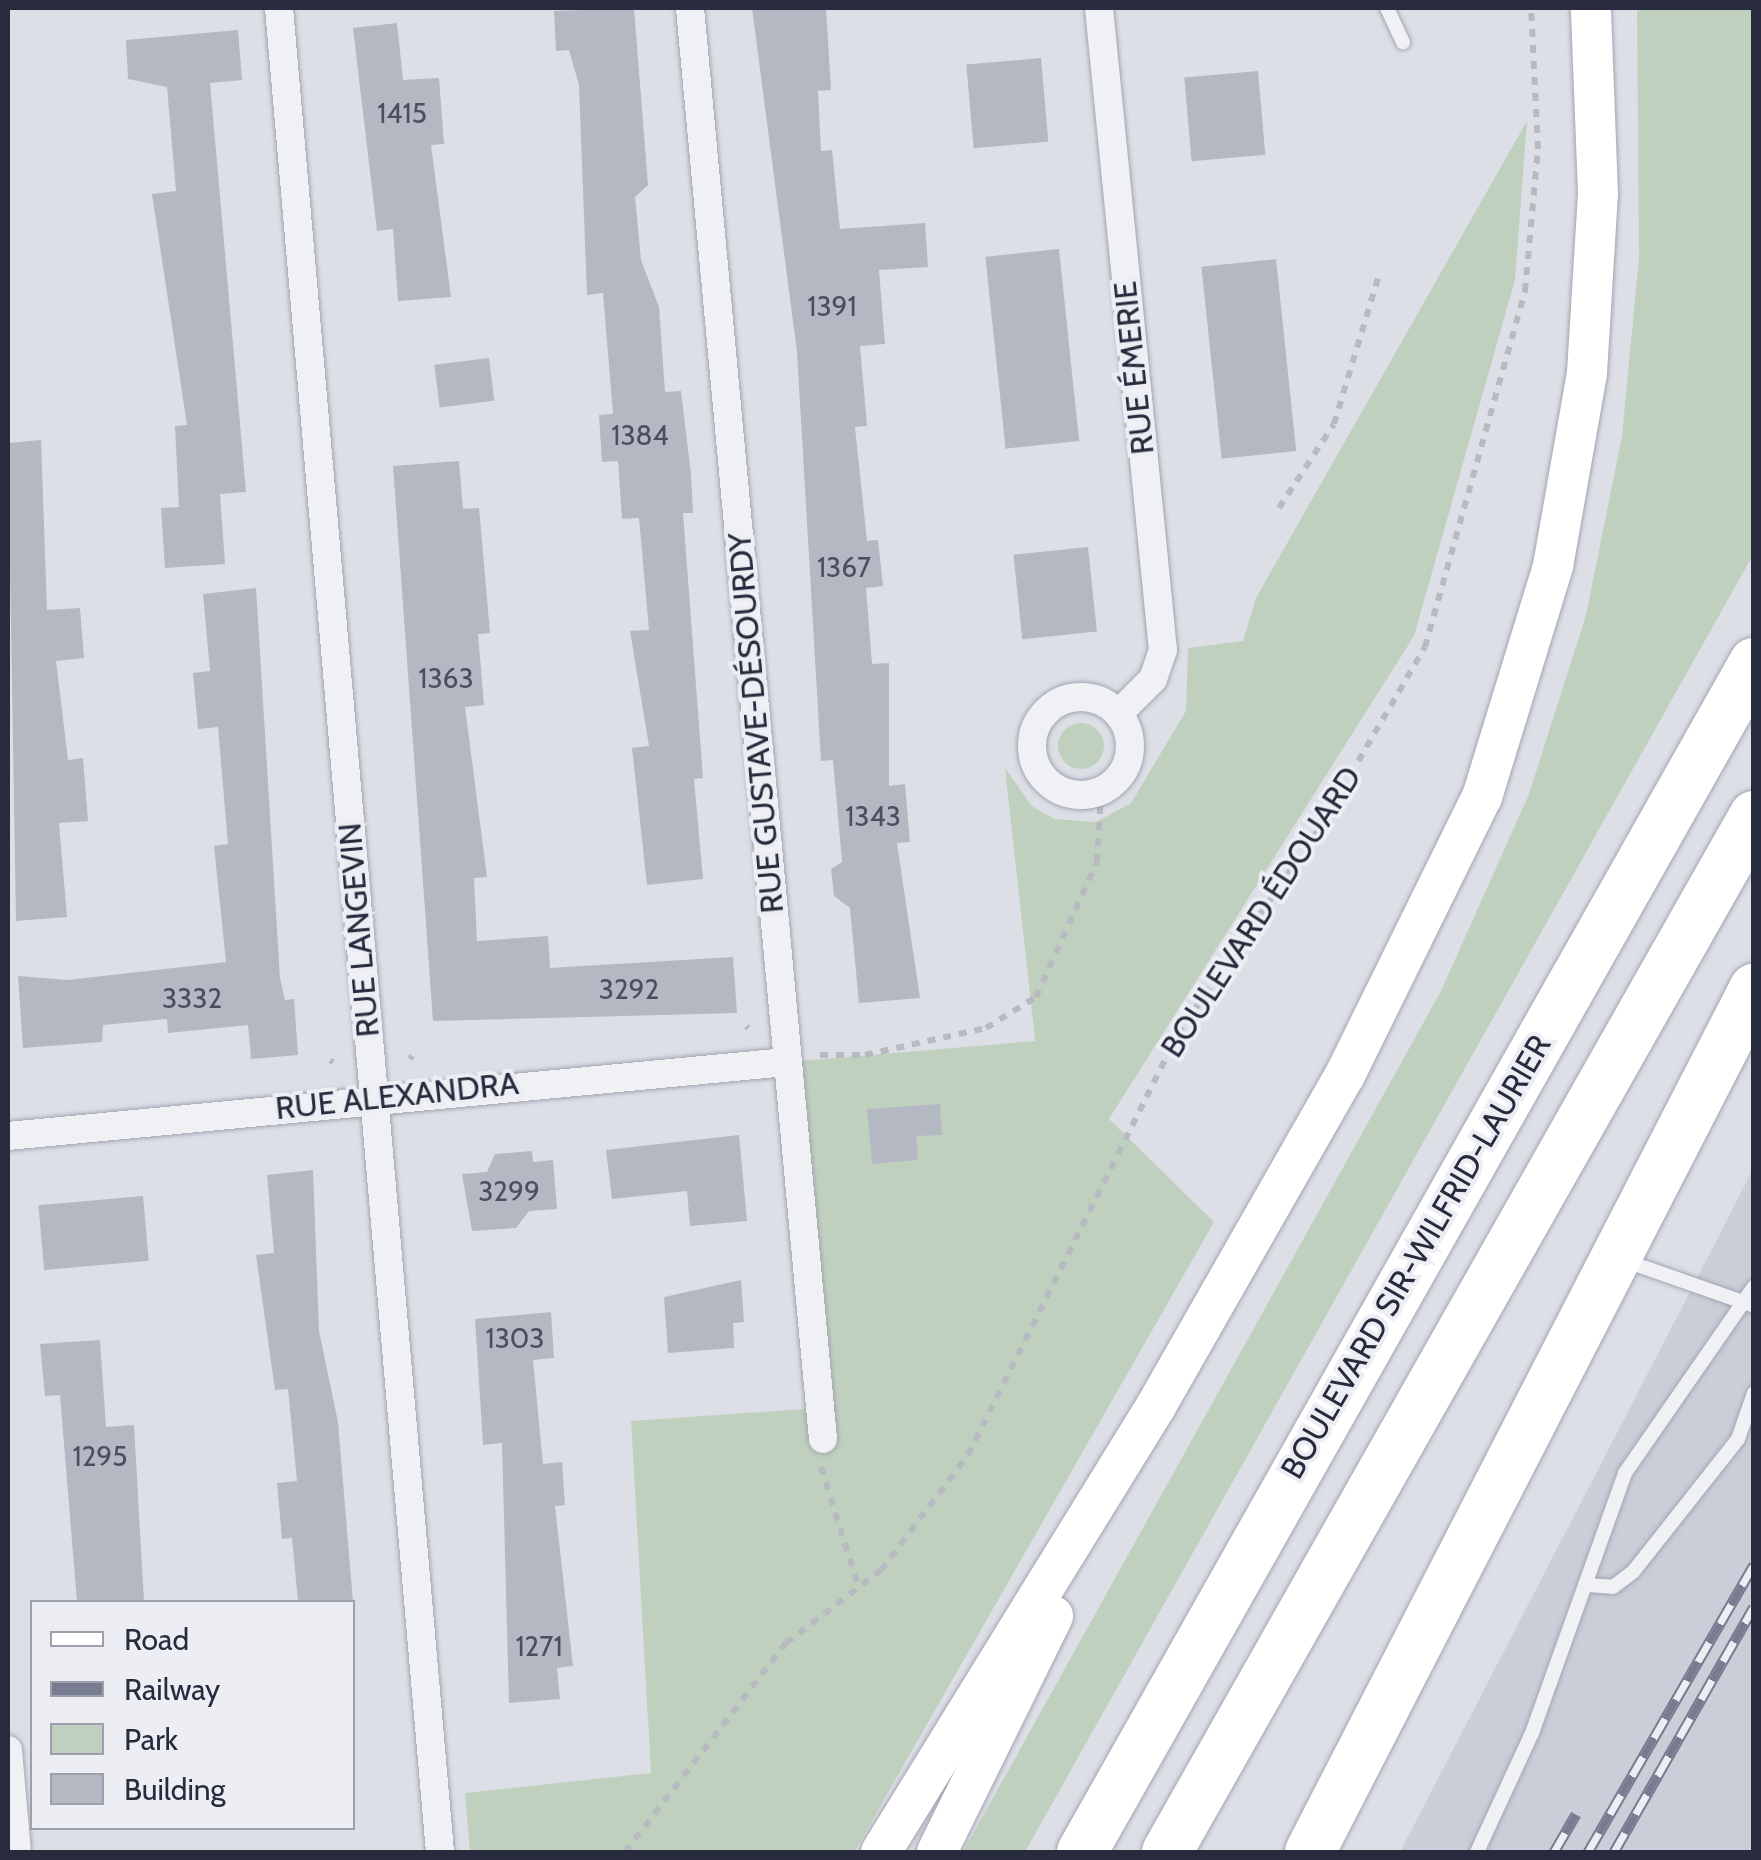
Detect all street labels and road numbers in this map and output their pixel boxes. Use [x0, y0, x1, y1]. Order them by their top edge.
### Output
street label: RUE ÉMERIE [1106, 280, 1162, 456]
street label: RUE GUSTAVE-DÉSOURDY [720, 531, 792, 915]
street label: BOULEVARD ÉDOUARD [1153, 760, 1369, 1064]
street label: RUE LANGEVIN [330, 821, 388, 1039]
street label: BOULEVARD SIR-WILFRID-LAURIER [1273, 1028, 1559, 1486]
street label: RUE ALEXANDRA [273, 1064, 521, 1128]

